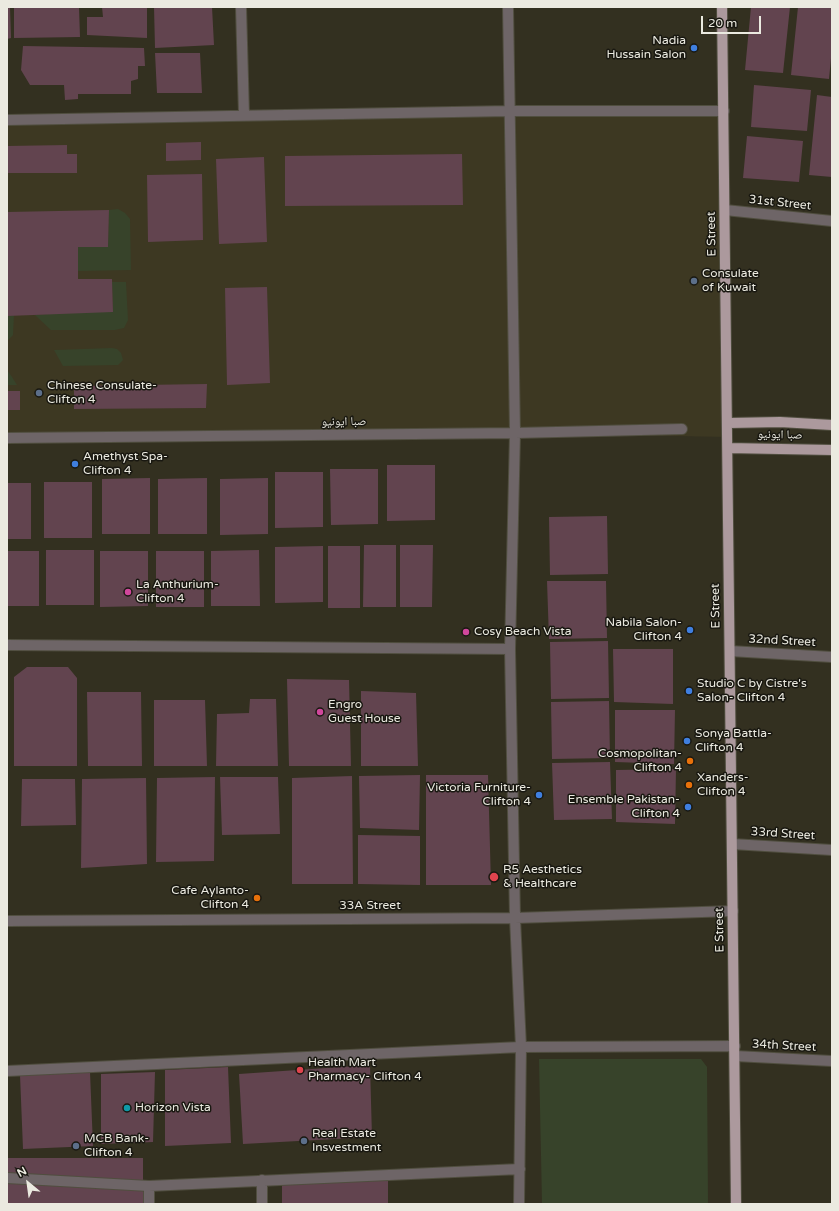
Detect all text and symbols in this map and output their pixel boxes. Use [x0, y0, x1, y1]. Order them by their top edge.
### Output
scale bar [703, 8, 763, 34]
text: 20 m [708, 16, 737, 30]
place label: Nadia Hussain Salon [606, 34, 686, 62]
marker: Nadia Hussain Salon [689, 43, 699, 53]
street label: 31st Street [748, 193, 812, 213]
street label: E Street [704, 211, 720, 257]
place label: Consulate of Kuwait [702, 267, 759, 295]
marker: Consulate of Kuwait [689, 276, 699, 286]
place label: Chinese Consulate- Clifton 4 [47, 379, 157, 407]
marker: Chinese Consulate- Clifton 4 [34, 388, 44, 398]
street label: صبا ایونیو [321, 414, 367, 430]
street label: صبا ایونیو [757, 427, 803, 443]
place label: Amethyst Spa- Clifton 4 [83, 450, 168, 478]
marker: Amethyst Spa- Clifton 4 [70, 459, 80, 469]
place label: La Anthurium- Clifton 4 [136, 578, 219, 606]
street label: E Street [708, 583, 724, 629]
marker: La Anthurium- Clifton 4 [123, 587, 133, 597]
place label: Nabila Salon- Clifton 4 [606, 616, 682, 644]
place label: Cosy Beach Vista [474, 625, 572, 639]
marker: Nabila Salon- Clifton 4 [685, 625, 695, 635]
marker: Cosy Beach Vista [461, 627, 471, 637]
street label: 32nd Street [748, 632, 816, 650]
place label: Studio C by Cistre's Salon- Clifton 4 [697, 677, 807, 705]
marker: Studio C by Cistre's Salon- Clifton 4 [684, 686, 694, 696]
place label: Engro Guest House [328, 698, 401, 726]
marker: Engro Guest House [315, 707, 325, 717]
place label: Sonya Battla- Clifton 4 [695, 727, 772, 755]
marker: Sonya Battla- Clifton 4 [682, 736, 692, 746]
place label: Cosmopolitan- Clifton 4 [598, 747, 682, 775]
marker: Cosmopolitan- Clifton 4 [685, 756, 695, 766]
place label: Xanders- Clifton 4 [697, 771, 749, 799]
marker: Xanders- Clifton 4 [684, 780, 694, 790]
place label: Victoria Furniture- Clifton 4 [427, 781, 531, 809]
marker: Victoria Furniture- Clifton 4 [534, 790, 544, 800]
place label: Ensemble Pakistan- Clifton 4 [568, 793, 680, 821]
marker: Ensemble Pakistan- Clifton 4 [683, 802, 693, 812]
street label: 33rd Street [750, 825, 816, 843]
place label: R5 Aesthetics & Healthcare [503, 863, 582, 891]
marker: R5 Aesthetics & Healthcare [488, 871, 500, 883]
place label: Cafe Aylanto- Clifton 4 [171, 884, 249, 912]
marker: Cafe Aylanto- Clifton 4 [252, 893, 262, 903]
street label: 33A Street [339, 899, 401, 913]
street label: E Street [712, 907, 728, 953]
street label: 34th Street [751, 1037, 817, 1055]
place label: Health Mart Pharmacy- Clifton 4 [308, 1056, 422, 1084]
marker: Health Mart Pharmacy- Clifton 4 [295, 1065, 305, 1075]
place label: Horizon Vista [135, 1101, 211, 1115]
marker: Horizon Vista [122, 1103, 132, 1113]
place label: Real Estate Insvestment [312, 1127, 381, 1155]
place label: MCB Bank- Clifton 4 [84, 1132, 149, 1160]
marker: Real Estate Insvestment [299, 1136, 309, 1146]
marker: MCB Bank- Clifton 4 [71, 1141, 81, 1151]
north arrow [8, 1163, 48, 1203]
text: N [15, 1164, 29, 1180]

